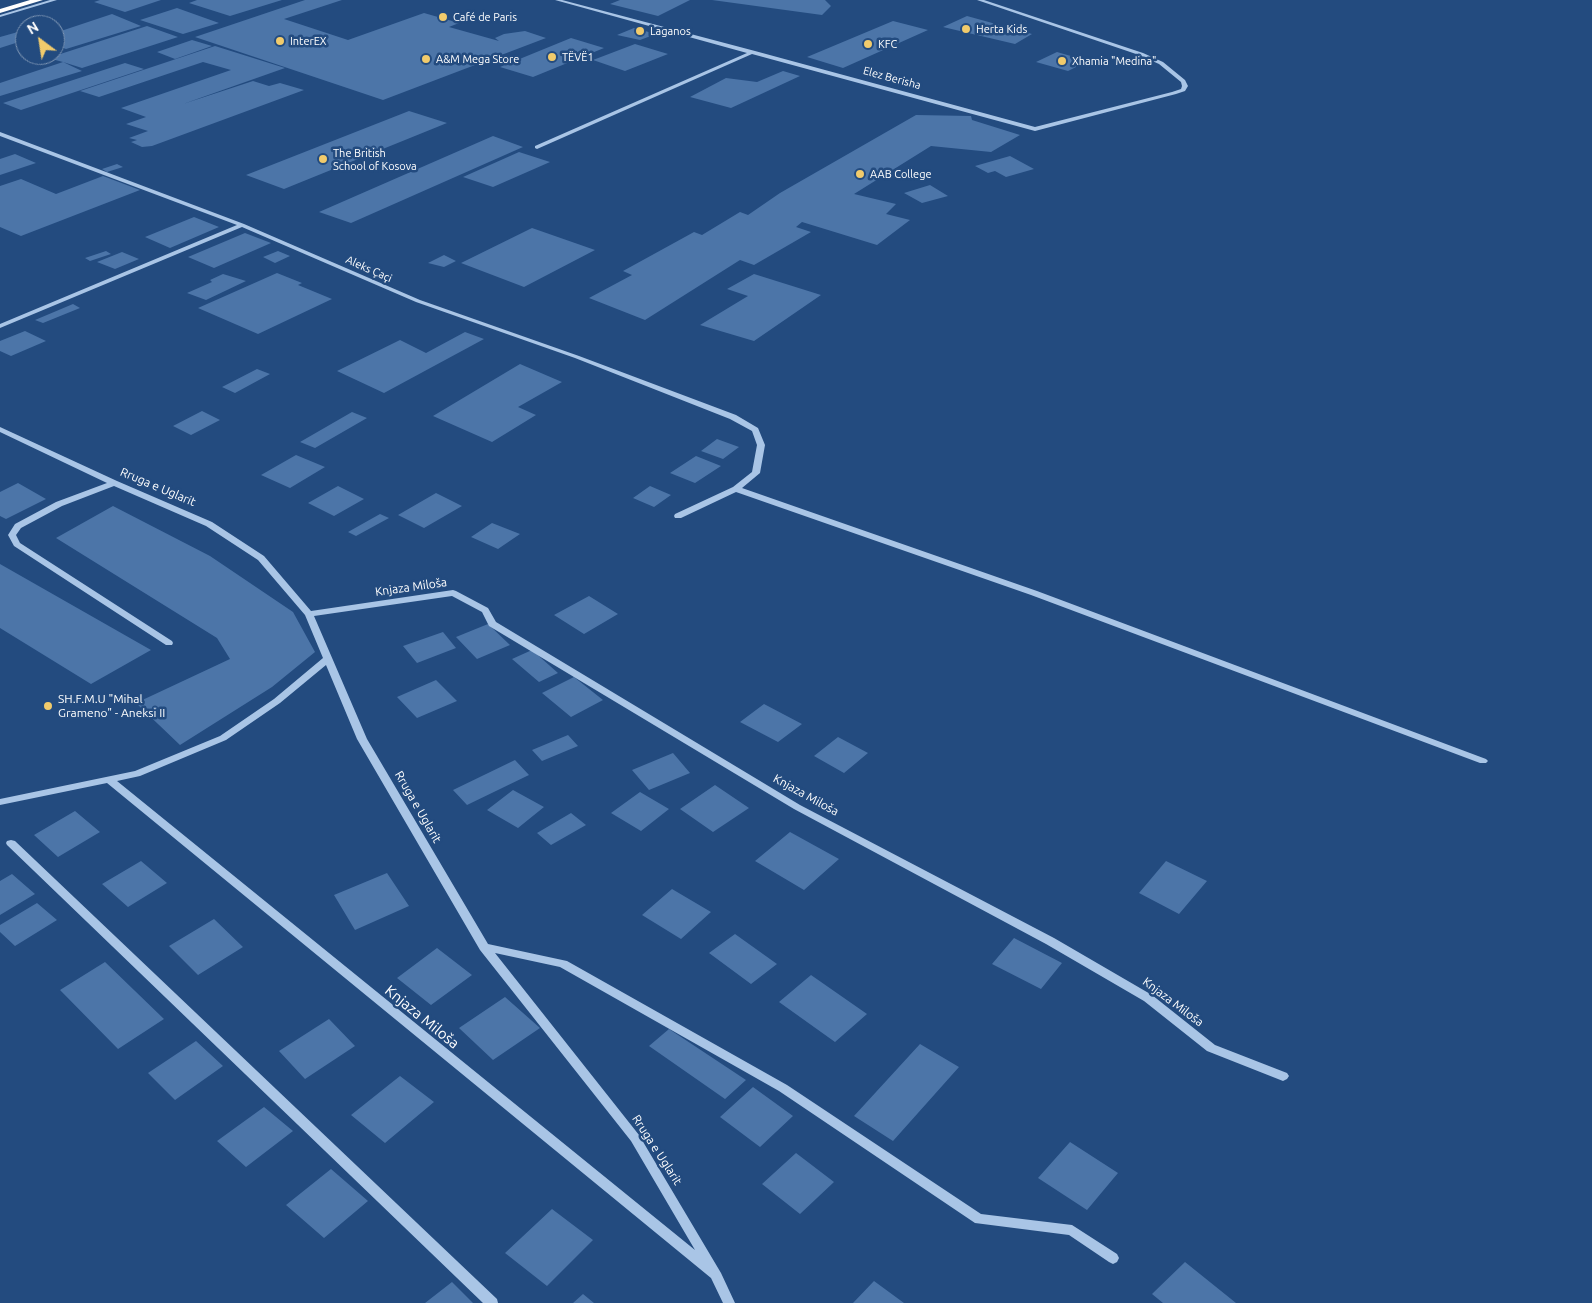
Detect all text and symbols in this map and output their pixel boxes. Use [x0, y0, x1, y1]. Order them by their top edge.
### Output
place label: Café de Paris [453, 10, 517, 24]
marker: Café de Paris [437, 11, 449, 23]
north arrow [15, 15, 65, 65]
text: N [24, 18, 41, 38]
place label: Herta Kids [976, 22, 1027, 36]
marker: Herta Kids [960, 23, 972, 35]
place label: Laganos [650, 24, 691, 38]
marker: Laganos [634, 25, 646, 37]
place label: InterEX [290, 34, 327, 48]
marker: InterEX [274, 35, 286, 47]
place label: KFC [878, 37, 897, 51]
marker: KFC [862, 38, 874, 50]
place label: TËVË1 [562, 50, 594, 64]
marker: TËVË1 [546, 51, 558, 63]
place label: A&M Mega Store [436, 52, 519, 66]
marker: A&M Mega Store [420, 53, 432, 65]
place label: Xhamia "Medina" [1072, 54, 1156, 68]
marker: Xhamia "Medina" [1056, 55, 1068, 67]
street label: Elez Berisha [862, 64, 922, 92]
place label: The British School of Kosova [333, 146, 417, 172]
marker: The British School of Kosova [317, 153, 329, 165]
place label: AAB College [870, 167, 932, 181]
marker: AAB College [854, 168, 866, 180]
street label: Aleks Çaçi [344, 253, 394, 285]
street label: Rruga e Uglarit [118, 465, 198, 509]
street label: Knjaza Miloša [374, 575, 448, 599]
place label: SH.F.M.U "Mihal Grameno" - Aneksi II [58, 692, 165, 720]
marker: SH.F.M.U "Mihal Grameno" - Aneksi II [42, 700, 54, 712]
street label: Rruga e Uglarit [392, 768, 444, 846]
street label: Knjaza Miloša [771, 771, 841, 819]
street label: Knjaza Miloša [1140, 974, 1206, 1030]
street label: Knjaza Miloša [381, 981, 463, 1053]
street label: Rruga e Uglarit [629, 1112, 685, 1188]

